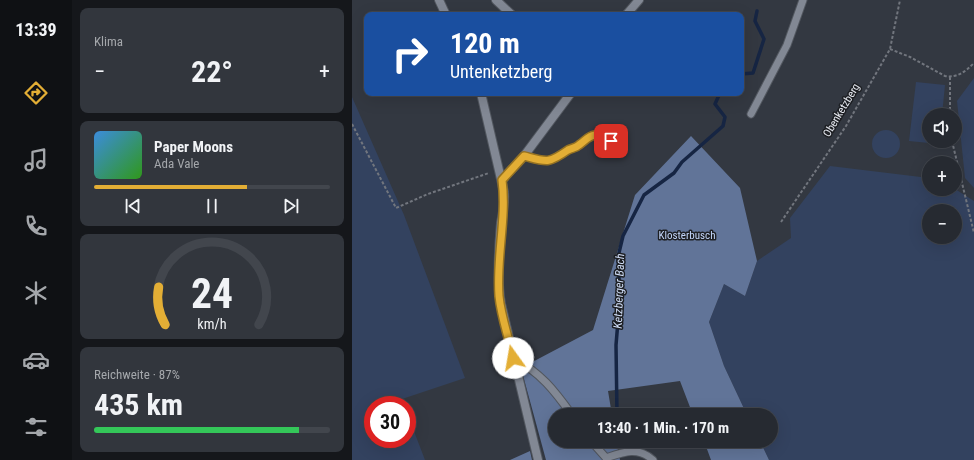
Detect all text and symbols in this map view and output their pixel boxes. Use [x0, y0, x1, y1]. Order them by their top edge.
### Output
text: 13:39 [15, 19, 57, 40]
text: 120 m [450, 27, 520, 60]
icon: right [384, 28, 436, 80]
text: Klima [94, 34, 123, 49]
text: 22° [191, 54, 233, 89]
text: − [94, 59, 105, 84]
text: + [319, 59, 330, 84]
text: Untenketzberg [450, 61, 552, 82]
icon: directions [22, 79, 50, 107]
street label: Obenketzberg [820, 81, 862, 139]
map controls [922, 108, 962, 244]
button: sound [922, 108, 962, 148]
pin [594, 124, 628, 158]
icon: arrive [600, 130, 622, 152]
text: Paper Moons [154, 138, 233, 156]
icon: music [22, 146, 50, 174]
text: Ada Vale [154, 156, 199, 171]
button: + [922, 156, 962, 196]
icon: previous [122, 195, 144, 217]
icon: pause [201, 195, 223, 217]
icon: next [280, 195, 302, 217]
button: − [922, 204, 962, 244]
icon: phone [22, 212, 50, 240]
park label: Klosterbusch [659, 229, 715, 242]
water label: Ketzberger Bach [611, 253, 627, 329]
text: 24 [191, 268, 233, 317]
icon: climate [22, 279, 50, 307]
text: km/h [197, 315, 227, 331]
position arrow [492, 337, 534, 379]
icon: car [22, 346, 50, 374]
text: Reichweite · 87% [94, 367, 180, 382]
text: 435 km [94, 387, 183, 422]
speed limit sign: 30 [364, 396, 416, 448]
icon: filters [22, 413, 50, 441]
text: 13:40 · 1 Min. · 170 m [597, 419, 729, 437]

